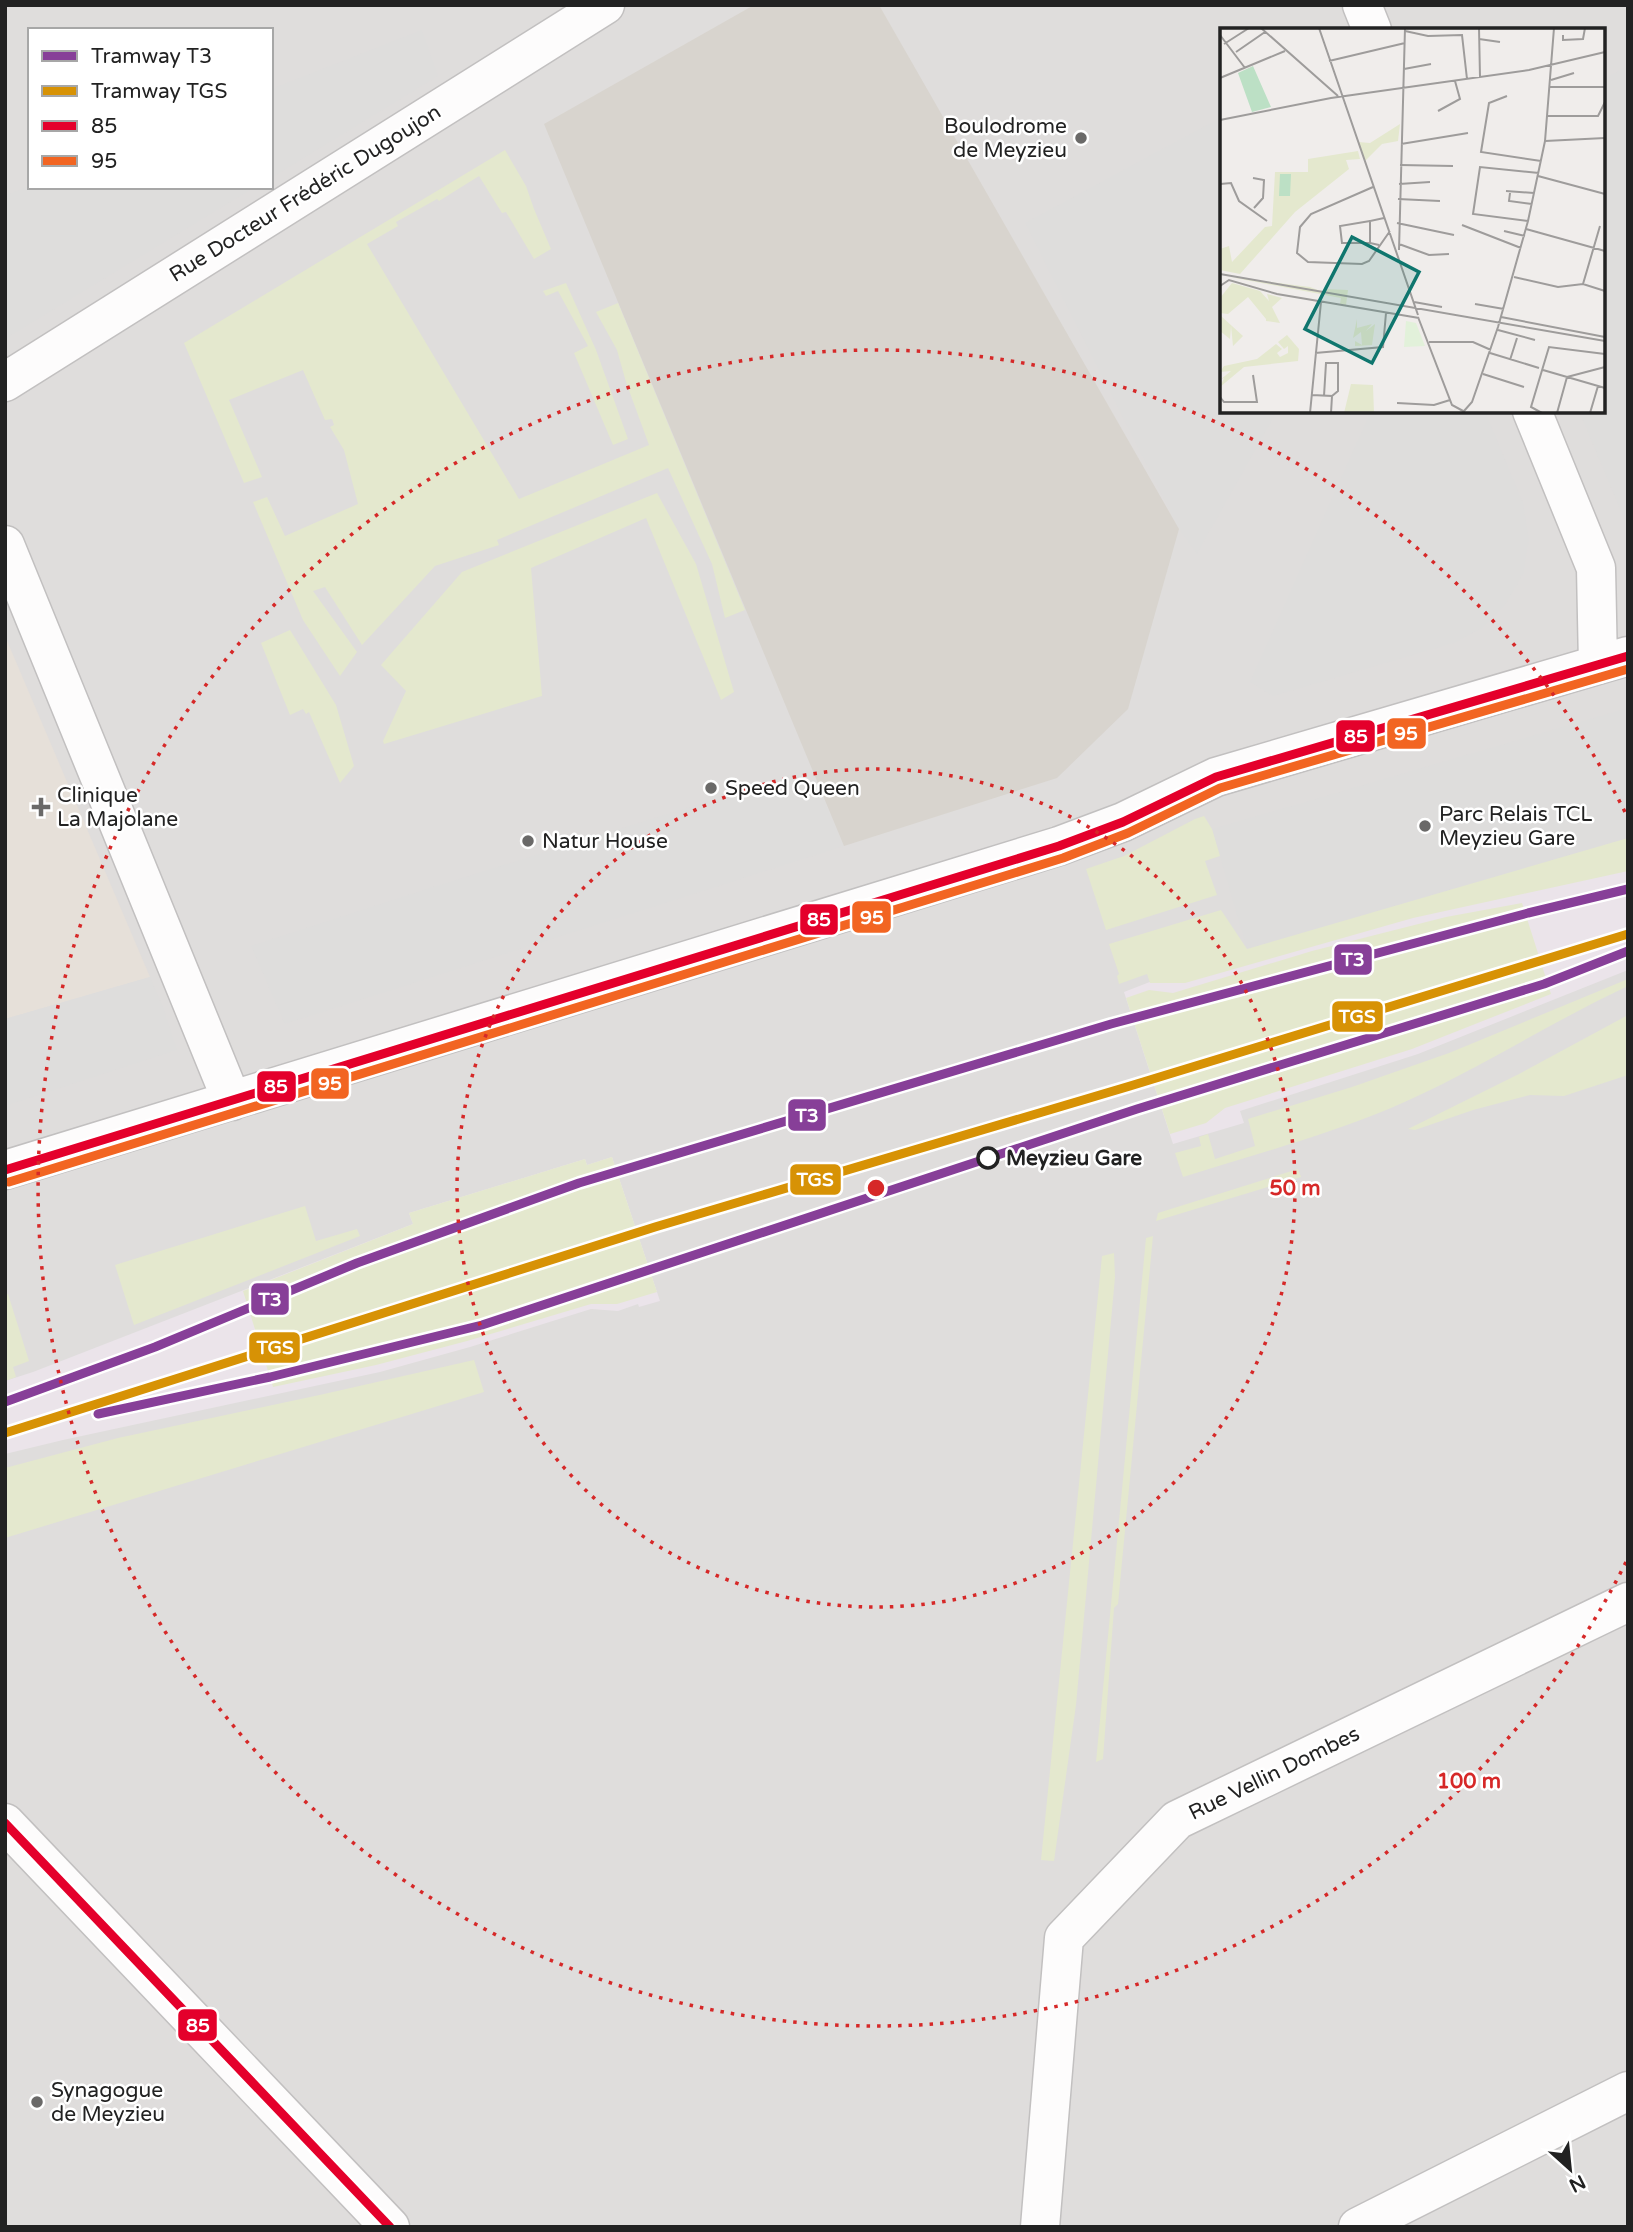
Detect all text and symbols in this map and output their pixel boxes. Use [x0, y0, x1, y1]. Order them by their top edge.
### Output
legend [28, 28, 273, 189]
inset map [1220, 28, 1605, 413]
text: Tramway T3 [91, 44, 212, 69]
text: Tramway TGS [91, 79, 228, 104]
street label: Rue Docteur Frédéric Dugoujon [165, 99, 446, 288]
text: 85 [91, 114, 117, 139]
place label: Boulodrome de Meyzieu [944, 114, 1067, 163]
marker: Boulodrome de Meyzieu [1073, 130, 1089, 146]
text: 95 [91, 149, 117, 174]
line badge: 95 [1386, 717, 1427, 750]
line badge: 85 [1335, 719, 1376, 753]
text: 95 [1394, 723, 1418, 745]
text: 85 [1344, 726, 1368, 748]
place label: Speed Queen [725, 776, 860, 801]
marker: Speed Queen [703, 780, 719, 796]
place label: Clinique La Majolane [57, 783, 178, 832]
marker: Clinique La Majolane [31, 797, 51, 817]
place label: Parc Relais TCL Meyzieu Gare [1439, 802, 1592, 851]
marker: Parc Relais TCL Meyzieu Gare [1417, 818, 1433, 834]
place label: Natur House [542, 829, 668, 854]
marker: Natur House [520, 833, 536, 849]
line badge: 95 [851, 900, 892, 934]
line badge: 85 [799, 903, 839, 936]
text: 95 [860, 907, 884, 929]
text: 85 [807, 909, 831, 931]
line badge: T3 [1333, 943, 1373, 976]
text: T3 [1340, 949, 1365, 971]
line badge: TGS [1331, 1000, 1384, 1033]
text: TGS [1337, 1006, 1376, 1028]
line badge: 95 [310, 1067, 350, 1100]
line badge: 85 [256, 1070, 297, 1103]
text: 95 [318, 1073, 342, 1095]
text: 85 [264, 1076, 288, 1098]
line badge: T3 [787, 1098, 827, 1132]
text: T3 [794, 1105, 819, 1127]
place label: Meyzieu Gare [1006, 1146, 1142, 1171]
marker: Meyzieu Gare [977, 1147, 999, 1169]
line badge: TGS [789, 1163, 842, 1196]
text: TGS [795, 1169, 834, 1191]
centre of rings [864, 1176, 888, 1200]
text: 50 m [1269, 1176, 1321, 1201]
line badge: T3 [250, 1282, 290, 1316]
text: T3 [257, 1289, 282, 1311]
line badge: TGS [248, 1331, 301, 1364]
text: TGS [255, 1337, 294, 1359]
street label: Rue Vellin Dombes [1185, 1721, 1364, 1826]
text: 100 m [1437, 1769, 1501, 1794]
line badge: 85 [177, 2008, 218, 2042]
text: 85 [186, 2015, 210, 2037]
place label: Synagogue de Meyzieu [51, 2078, 165, 2127]
marker: Synagogue de Meyzieu [29, 2094, 45, 2110]
north arrow [1535, 2134, 1605, 2204]
text: N [1565, 2170, 1589, 2197]

